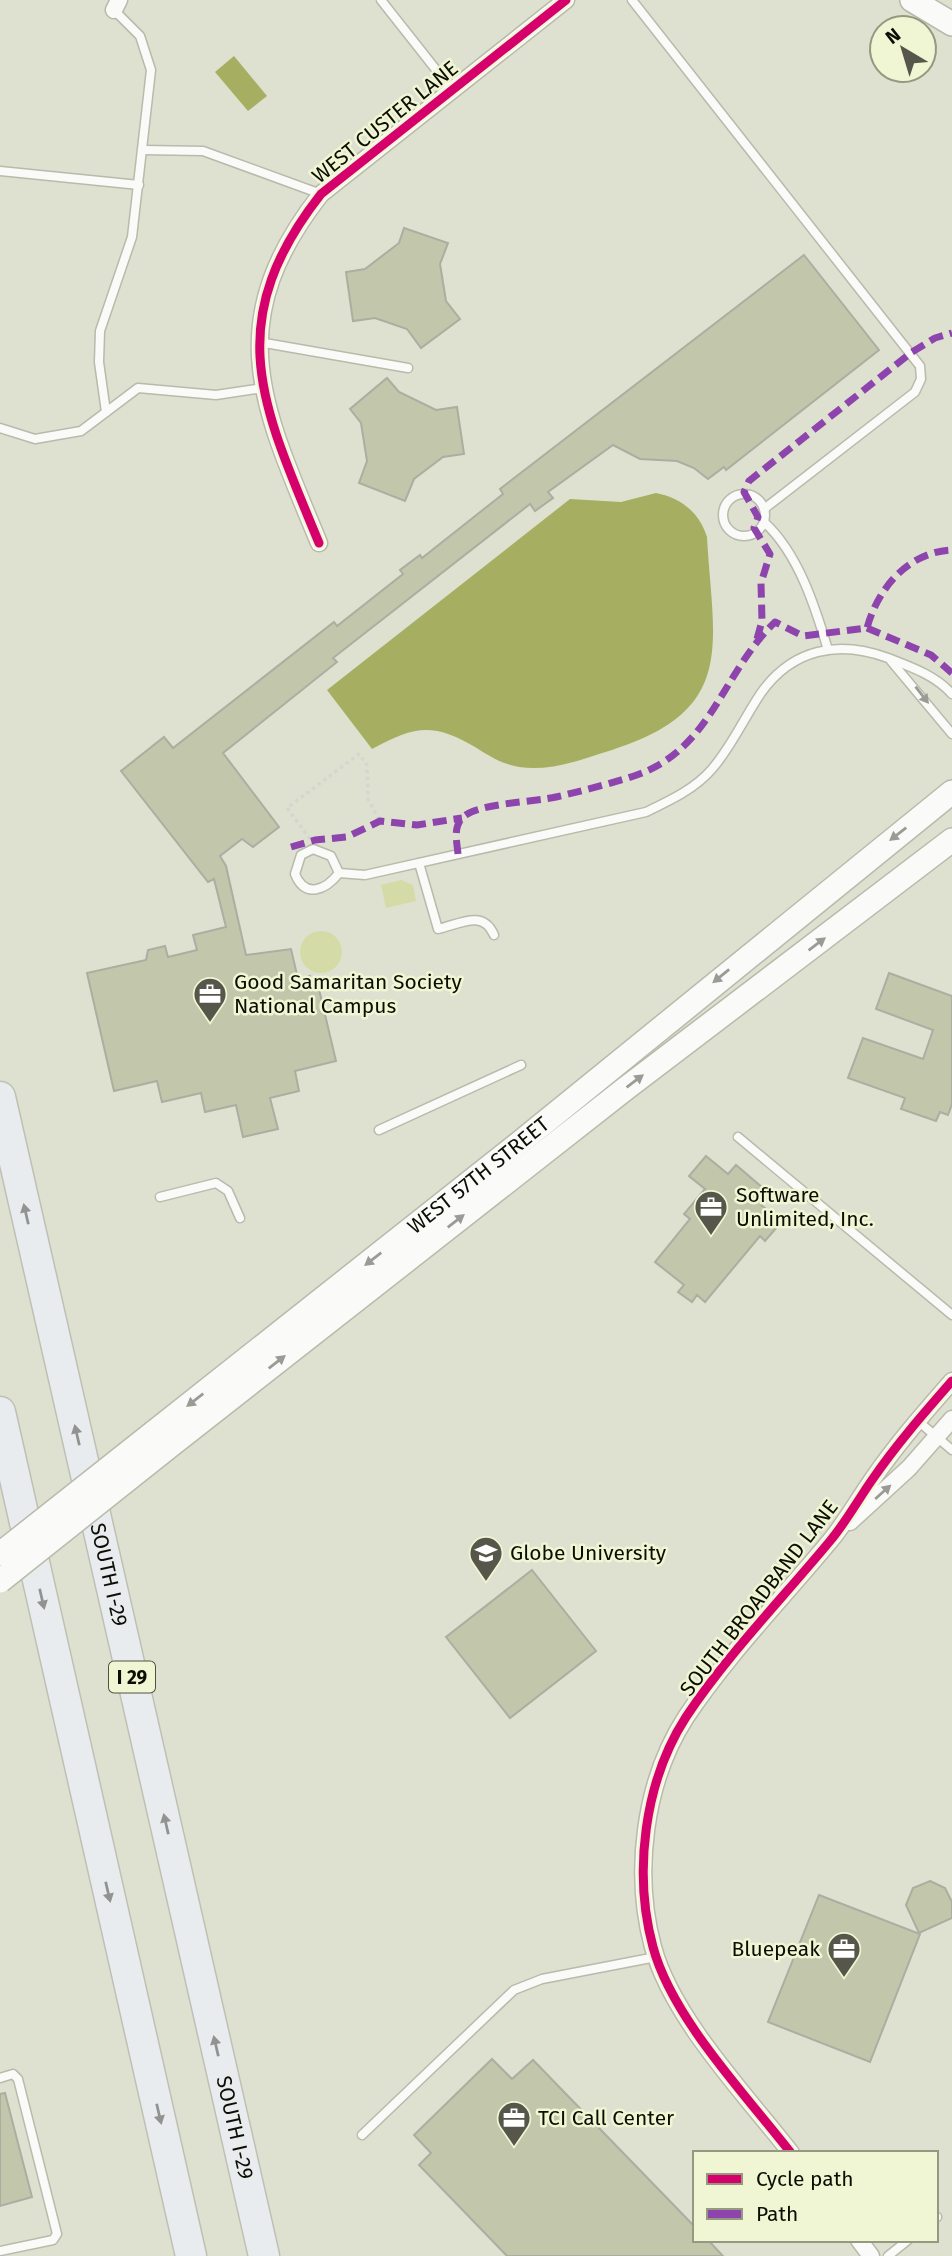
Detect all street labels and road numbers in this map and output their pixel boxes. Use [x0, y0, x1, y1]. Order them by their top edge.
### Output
street label: WEST CUSTER LANE [307, 55, 463, 189]
street label: WEST 57TH STREET [402, 1111, 555, 1240]
street label: SOUTH BROADBAND LANE [674, 1495, 844, 1701]
street label: SOUTH I-29 [84, 1521, 133, 1629]
road number: I 29 [109, 1662, 155, 1693]
street label: SOUTH I-29 [210, 2073, 259, 2182]

